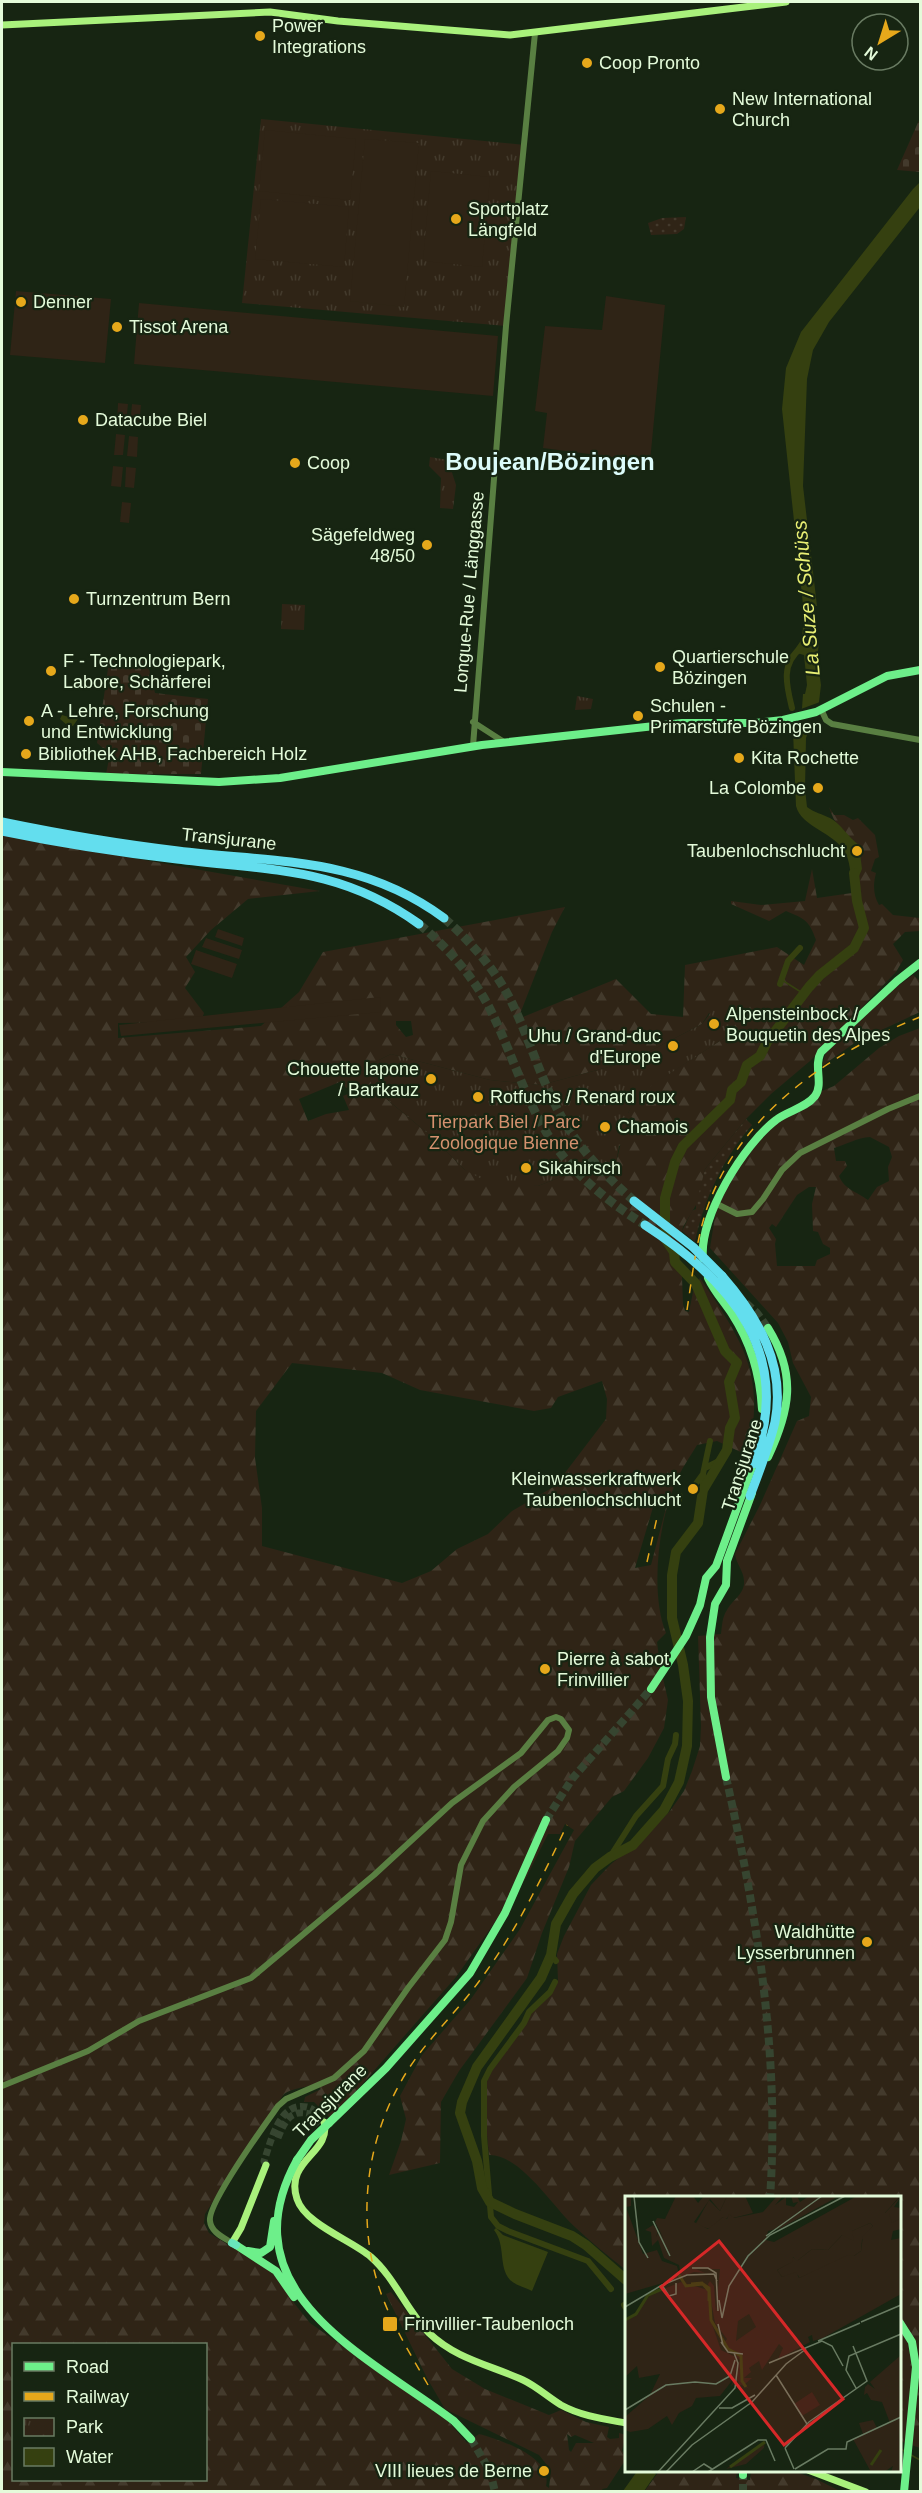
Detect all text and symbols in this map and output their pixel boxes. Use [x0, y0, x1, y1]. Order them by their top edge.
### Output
north arrow [850, 12, 910, 72]
place label: Power Integrations [272, 16, 366, 57]
marker: Power Integrations [253, 29, 267, 43]
text: N [861, 43, 881, 64]
place label: Coop Pronto [599, 53, 700, 73]
marker: Coop Pronto [580, 56, 594, 70]
place label: New International Church [732, 89, 872, 130]
marker: New International Church [713, 102, 727, 116]
place label: Sportplatz Längfeld [468, 199, 549, 240]
marker: Sportplatz Längfeld [449, 212, 463, 226]
place label: Denner [33, 292, 92, 312]
marker: Denner [14, 295, 28, 309]
place label: Tissot Arena [129, 317, 229, 337]
marker: Tissot Arena [110, 320, 124, 334]
place label: Datacube Biel [95, 410, 207, 430]
marker: Datacube Biel [76, 413, 90, 427]
district label: Boujean/Bözingen [445, 448, 655, 475]
place label: Coop [307, 453, 350, 473]
marker: Coop [288, 456, 302, 470]
street label: Longue-Rue / Länggasse [450, 490, 488, 694]
water label: La Suze / Schüss [788, 520, 824, 676]
place label: Sägefeldweg 48/50 [311, 525, 415, 566]
marker: Sägefeldweg 48/50 [420, 538, 434, 552]
place label: Turnzentrum Bern [86, 589, 230, 609]
marker: Turnzentrum Bern [67, 592, 81, 606]
place label: Quartierschule Bözingen [672, 647, 789, 688]
place label: F - Technologiepark, Labore, Schärferei [63, 651, 226, 692]
marker: Quartierschule Bözingen [653, 660, 667, 674]
marker: F - Technologiepark, Labore, Schärferei [44, 664, 58, 678]
place label: Schulen - Primarstufe Bözingen [650, 696, 822, 737]
place label: A - Lehre, Forschung und Entwicklung [41, 701, 209, 742]
marker: Schulen - Primarstufe Bözingen [631, 709, 645, 723]
marker: A - Lehre, Forschung und Entwicklung [22, 714, 36, 728]
place label: Bibliothek AHB, Fachbereich Holz [38, 744, 307, 764]
marker: Bibliothek AHB, Fachbereich Holz [19, 747, 33, 761]
place label: Kita Rochette [751, 748, 859, 768]
marker: Kita Rochette [732, 751, 746, 765]
place label: La Colombe [709, 778, 806, 798]
marker: La Colombe [811, 781, 825, 795]
street label: Transjurane [181, 824, 277, 854]
place label: Taubenlochschlucht [687, 841, 845, 861]
marker: Taubenlochschlucht [850, 844, 864, 858]
place label: Alpensteinbock / Bouquetin des Alpes [726, 1004, 890, 1045]
marker: Alpensteinbock / Bouquetin des Alpes [707, 1017, 721, 1031]
place label: Uhu / Grand-duc d'Europe [528, 1026, 661, 1067]
marker: Uhu / Grand-duc d'Europe [666, 1039, 680, 1053]
place label: Chouette lapone / Bartkauz [287, 1059, 419, 1100]
marker: Chouette lapone / Bartkauz [424, 1072, 438, 1086]
place label: Rotfuchs / Renard roux [490, 1087, 675, 1107]
marker: Rotfuchs / Renard roux [471, 1090, 485, 1104]
park label: Tierpark Biel / Parc Zoologique Bienne [428, 1112, 580, 1153]
place label: Chamois [617, 1117, 688, 1137]
marker: Chamois [598, 1120, 612, 1134]
place label: Sikahirsch [538, 1158, 621, 1178]
marker: Sikahirsch [519, 1161, 533, 1175]
street label: Transjurane [718, 1417, 766, 1513]
place label: Kleinwasserkraftwerk Taubenlochschlucht [511, 1469, 682, 1510]
marker: Kleinwasserkraftwerk Taubenlochschlucht [686, 1482, 700, 1496]
place label: Pierre à sabot Frinvillier [557, 1649, 669, 1690]
marker: Pierre à sabot Frinvillier [538, 1662, 552, 1676]
place label: Waldhütte Lysserbrunnen [737, 1922, 855, 1963]
marker: Waldhütte Lysserbrunnen [860, 1935, 874, 1949]
street label: Transjurane [289, 2060, 371, 2142]
inset map [625, 2196, 901, 2472]
place label: Frinvillier-Taubenloch [404, 2314, 574, 2334]
marker: Frinvillier-Taubenloch [381, 2315, 399, 2333]
legend [12, 2343, 207, 2481]
text: Road [66, 2357, 109, 2377]
text: Railway [66, 2387, 129, 2407]
text: Park [66, 2417, 104, 2437]
text: Water [66, 2447, 113, 2467]
place label: VIII lieues de Berne [375, 2461, 532, 2481]
marker: VIII lieues de Berne [537, 2464, 551, 2478]

